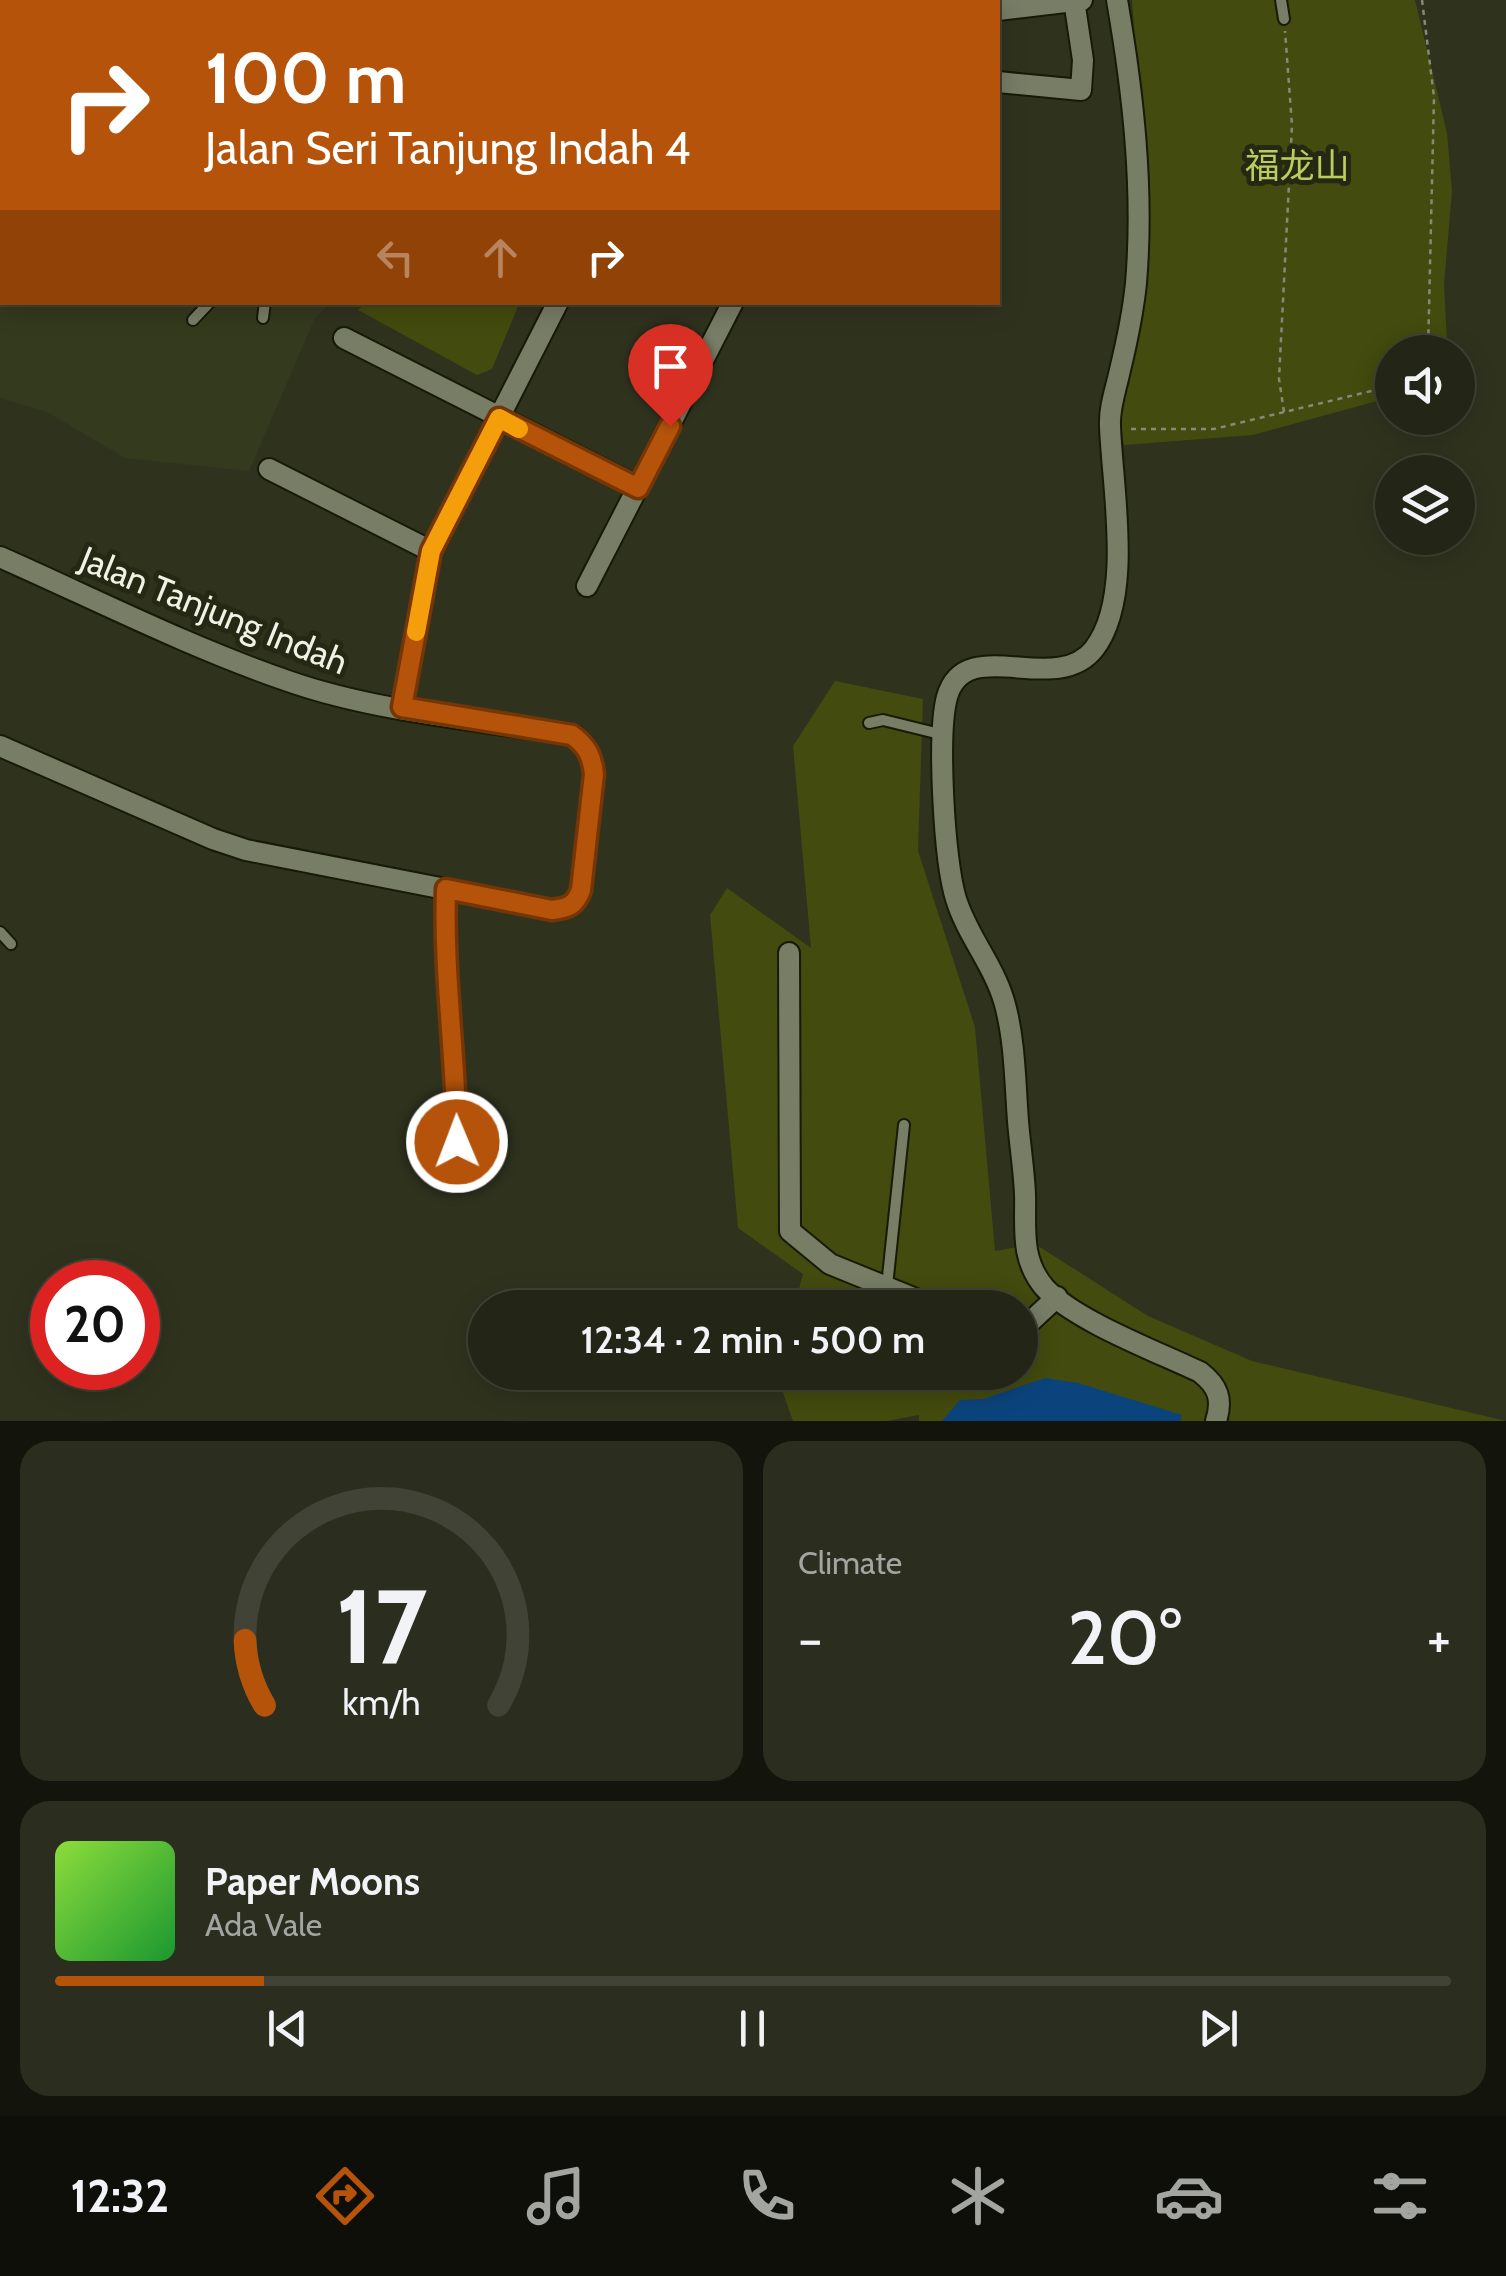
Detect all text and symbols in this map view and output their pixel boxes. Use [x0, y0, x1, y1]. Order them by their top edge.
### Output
text: 100 m [205, 35, 406, 121]
icon: right [40, 40, 170, 170]
text: Jalan Seri Tanjung Indah 4 [205, 121, 690, 175]
park label: 福龙山 [1244, 144, 1350, 187]
icon: left [368, 230, 423, 285]
icon: ahead [473, 230, 528, 285]
icon: right [578, 230, 633, 285]
pin [628, 324, 713, 427]
map controls [1375, 335, 1475, 555]
button: sound [1375, 335, 1475, 435]
icon: arrive [643, 339, 698, 394]
button: layers [1375, 455, 1475, 555]
street label: Jalan Tanjung Indah [73, 536, 354, 683]
position arrow [405, 1090, 509, 1194]
speed limit sign: 20 [30, 1260, 160, 1390]
text: 12:34 · 2 min · 500 m [581, 1316, 925, 1363]
text: Climate [798, 1543, 902, 1582]
text: 17 [336, 1563, 427, 1689]
text: 20° [1068, 1592, 1181, 1683]
text: − [798, 1605, 822, 1672]
text: + [1427, 1605, 1451, 1672]
text: km/h [342, 1681, 421, 1724]
text: Paper Moons [205, 1858, 420, 1905]
text: Ada Vale [205, 1905, 322, 1944]
icon: previous [260, 2001, 315, 2056]
icon: pause [725, 2001, 780, 2056]
icon: next [1191, 2001, 1246, 2056]
icon: directions [310, 2161, 380, 2231]
icon: music [521, 2161, 591, 2231]
icon: phone [732, 2161, 802, 2231]
icon: climate [943, 2161, 1013, 2231]
icon: car [1154, 2161, 1224, 2231]
icon: filters [1365, 2161, 1435, 2231]
text: 12:32 [71, 2169, 169, 2223]

